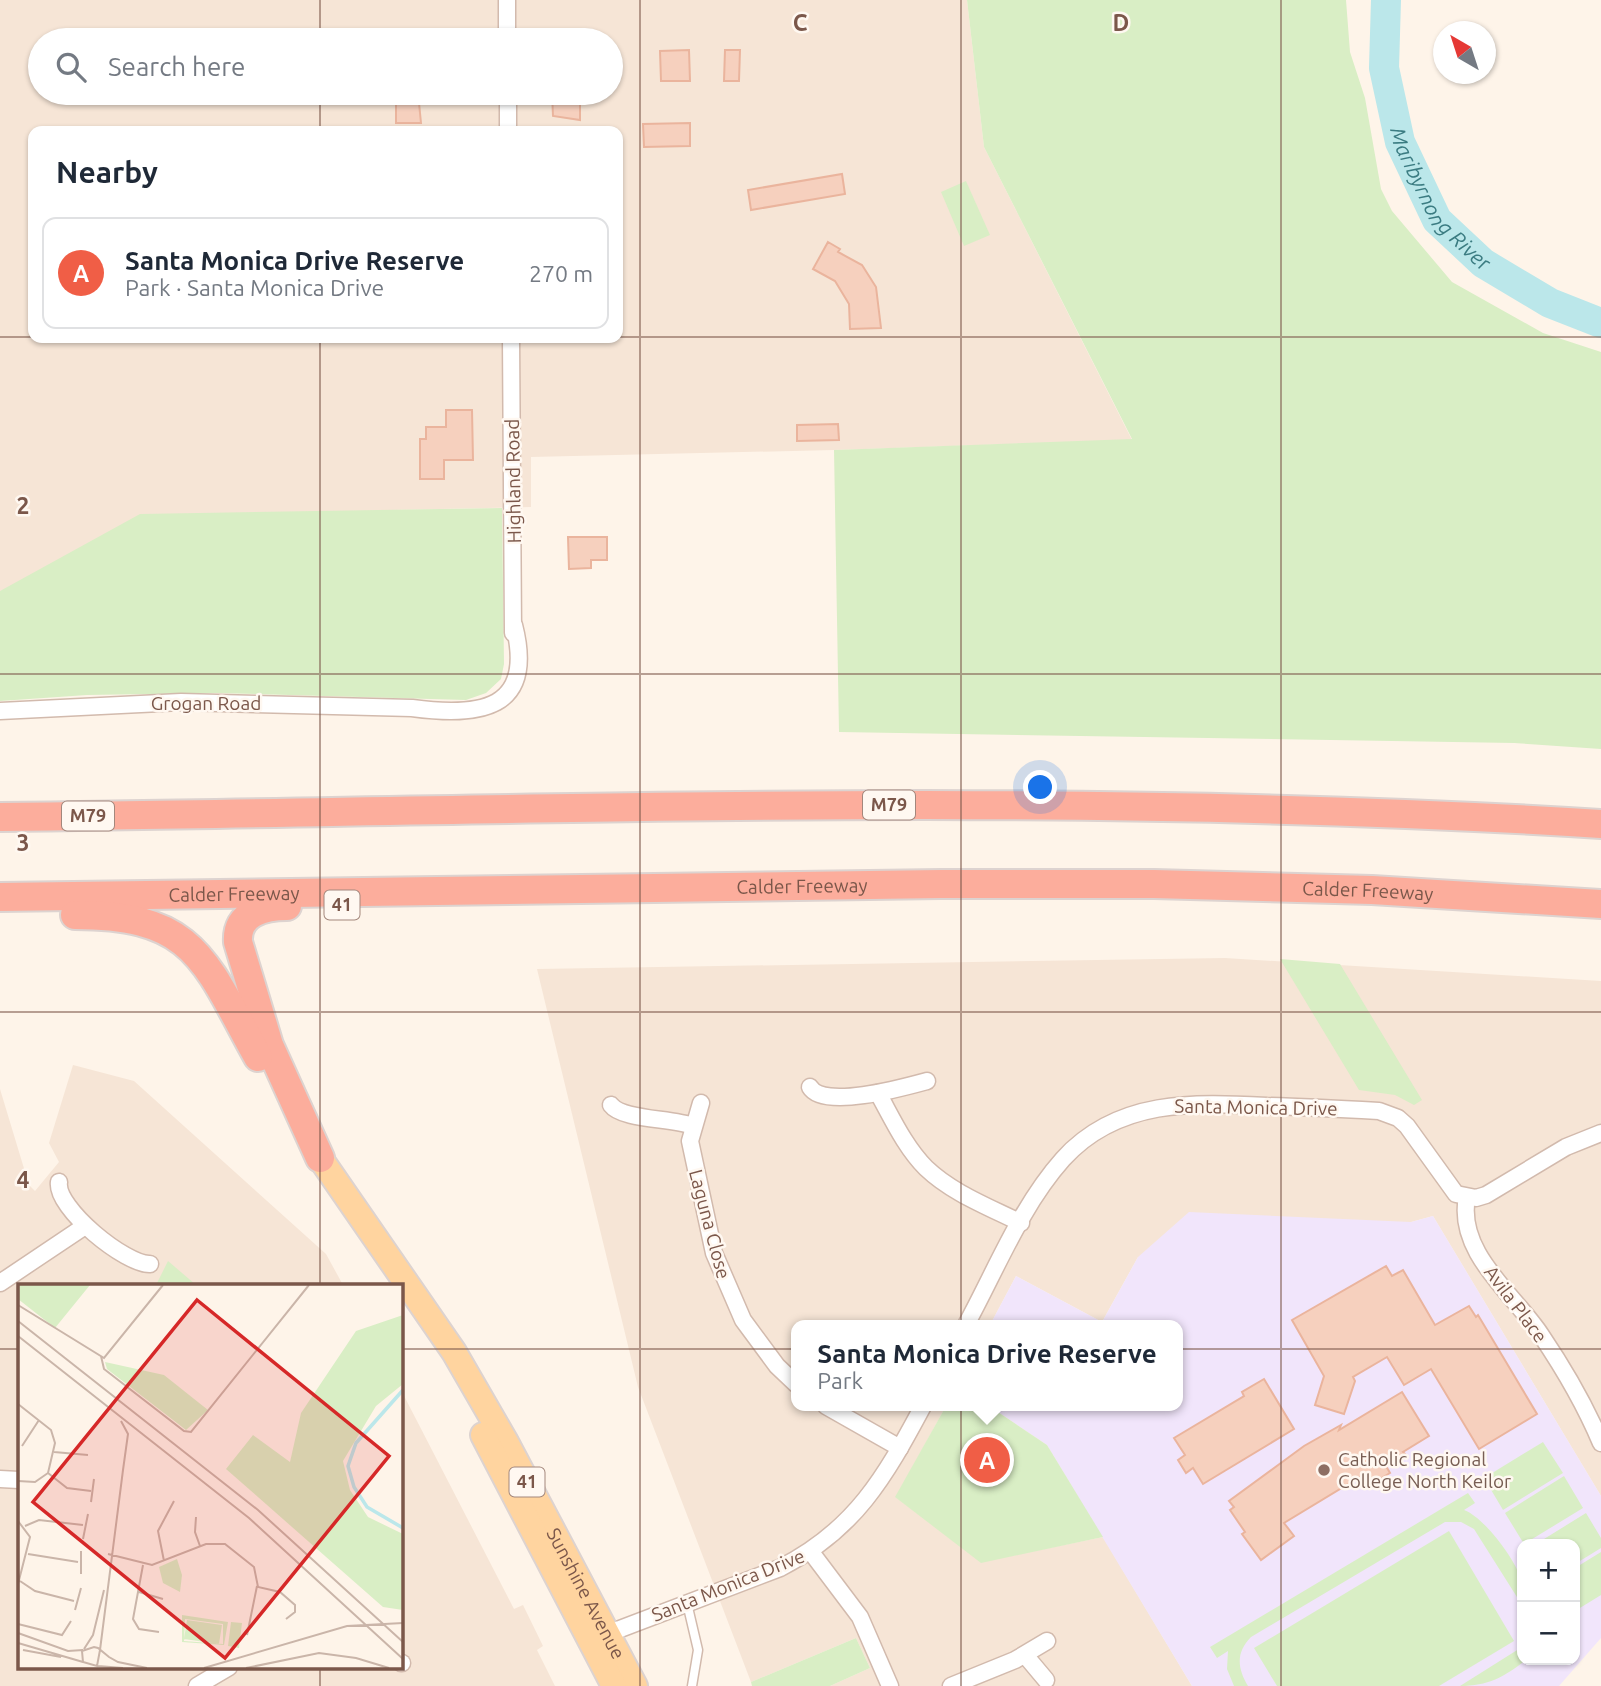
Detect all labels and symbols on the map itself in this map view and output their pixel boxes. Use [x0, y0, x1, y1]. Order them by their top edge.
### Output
text: C [793, 10, 808, 35]
text: D [1113, 10, 1129, 35]
north arrow [1433, 21, 1496, 84]
water label: Maribyrnong River [1386, 125, 1495, 276]
street label: Highland Road [501, 419, 525, 543]
text: 2 [17, 493, 29, 518]
street label: Grogan Road [151, 692, 261, 714]
your location [1023, 770, 1057, 804]
road number: M79 [863, 790, 915, 820]
road number: M79 [62, 802, 114, 830]
text: 3 [17, 830, 29, 855]
street label: Calder Freeway [736, 874, 868, 898]
street label: Calder Freeway [1302, 877, 1434, 905]
street label: Calder Freeway [168, 882, 300, 906]
road number: 41 [324, 890, 360, 920]
street label: Santa Monica Drive [1174, 1095, 1338, 1119]
text: 4 [17, 1167, 30, 1192]
street label: Laguna Close [685, 1167, 735, 1281]
street label: Avila Place [1480, 1261, 1552, 1347]
inset map [18, 1284, 402, 1668]
pin: A [964, 1434, 1010, 1486]
place label: Catholic Regional College North Keilor [1338, 1448, 1511, 1492]
marker: Catholic Regional College North Keilor [1316, 1462, 1332, 1478]
road number: 41 [510, 1468, 544, 1497]
street label: Sunshine Avenue [542, 1524, 630, 1663]
street label: Santa Monica Drive [648, 1544, 808, 1626]

